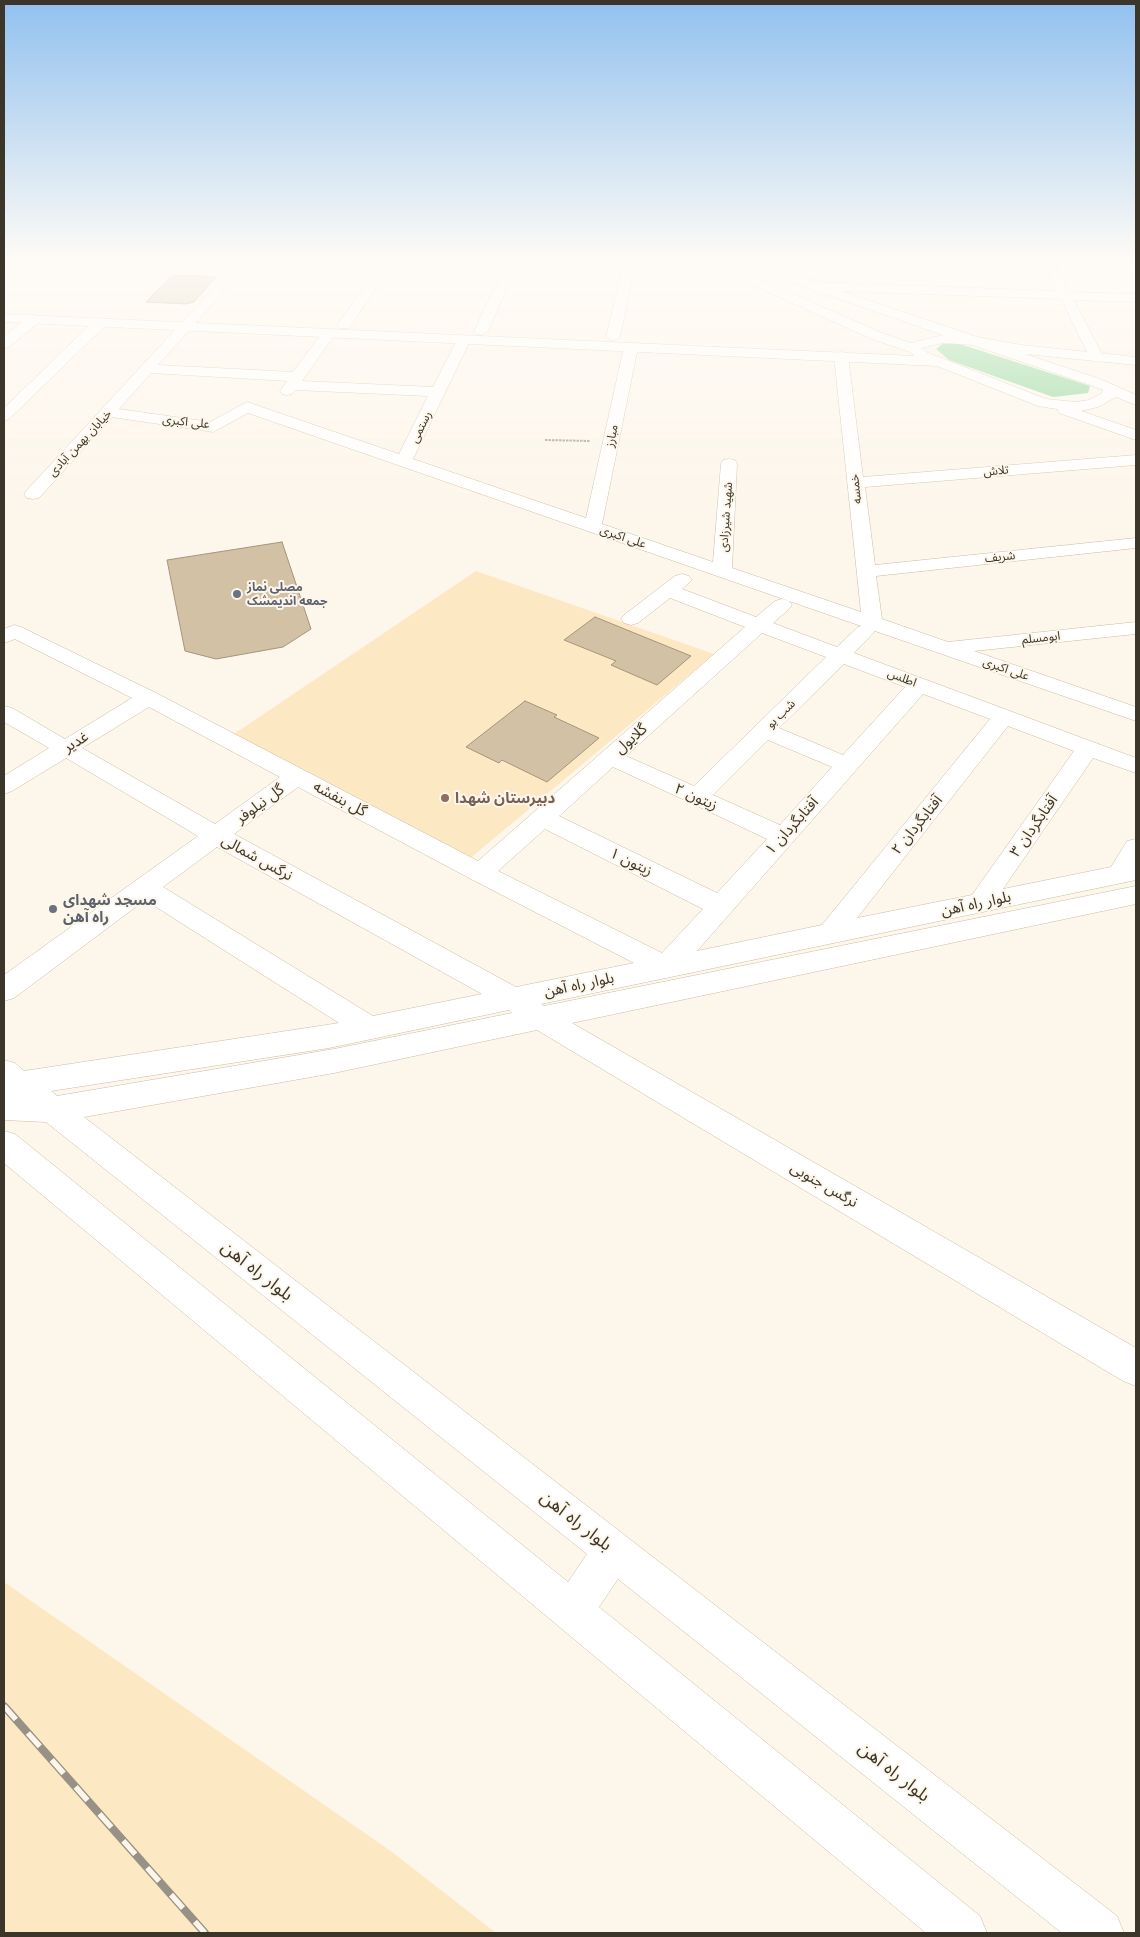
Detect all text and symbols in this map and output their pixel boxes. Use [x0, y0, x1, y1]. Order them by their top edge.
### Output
street label: خیابان بهمن آبادی [45, 407, 115, 479]
street label: رستمی [407, 409, 435, 445]
street label: علی اکبری [162, 412, 210, 432]
street label: مبارز [603, 423, 621, 449]
street label: تلاش [983, 463, 1009, 479]
street label: خمسه [847, 473, 865, 505]
street label: شهید شیرزادی [716, 481, 736, 553]
street label: علی اکبری [598, 522, 648, 552]
street label: شریف [984, 548, 1016, 566]
place label: مصلی نماز جمعه اندیمشک [247, 580, 328, 608]
marker: مصلی نماز جمعه اندیمشک [231, 588, 243, 600]
street label: ابومسلم [1021, 629, 1061, 647]
street label: علی اکبری [981, 654, 1031, 684]
street label: اطلس [886, 666, 918, 690]
street label: شب بو [764, 697, 798, 731]
street label: گلایول [611, 720, 651, 758]
street label: غدیر [60, 728, 92, 756]
street label: گل بنفشه [310, 777, 370, 821]
street label: گل نیلوفر [232, 780, 288, 828]
street label: زیتون ۲ [672, 780, 720, 814]
place label: دبیرستان شهدا [455, 789, 555, 807]
marker: دبیرستان شهدا [439, 792, 451, 804]
street label: آفتابگردان ۲ [888, 792, 946, 858]
street label: آفتابگردان ۳ [1006, 792, 1062, 860]
street label: آفتابگردان ۱ [762, 794, 822, 858]
street label: نرگس شمالی [218, 831, 296, 885]
street label: زیتون ۱ [607, 844, 655, 880]
street label: بلوار راه آهن [939, 888, 1013, 920]
place label: مسجد شهدای راه آهن [63, 891, 157, 926]
marker: مسجد شهدای راه آهن [47, 903, 59, 915]
street label: بلوار راه آهن [542, 969, 616, 1001]
street label: نرگس جنوبی [787, 1158, 861, 1212]
street label: بلوار راه آهن [217, 1236, 297, 1306]
street label: بلوار راه آهن [536, 1486, 616, 1556]
street label: بلوار راه آهن [854, 1737, 934, 1807]

